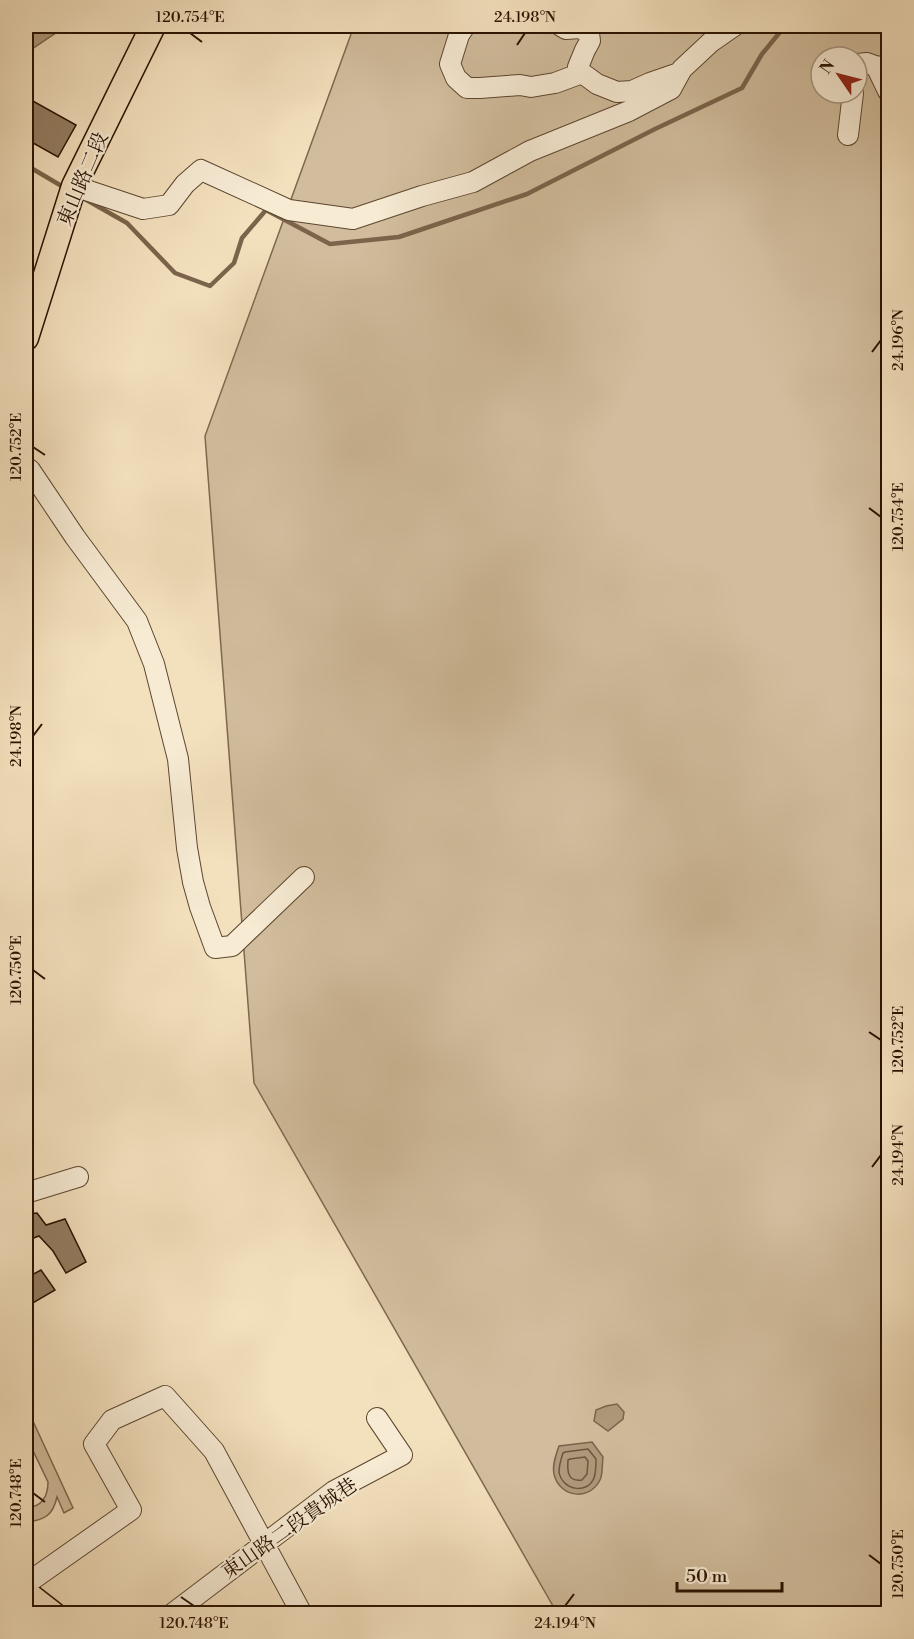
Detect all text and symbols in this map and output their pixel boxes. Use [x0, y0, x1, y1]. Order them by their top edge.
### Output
text: 120.754°E [155, 8, 225, 27]
text: 24.198°N [494, 8, 556, 27]
north arrow [809, 45, 869, 105]
text: N [816, 56, 840, 78]
street label: 東山路二段 [52, 129, 114, 230]
text: 24.196°N [889, 309, 908, 371]
text: 120.752°E [7, 413, 26, 481]
text: 120.754°E [889, 482, 908, 552]
text: 24.198°N [7, 705, 26, 767]
text: 120.750°E [7, 935, 26, 1005]
text: 120.752°E [889, 1006, 908, 1074]
text: 24.194°N [889, 1124, 908, 1186]
text: 120.748°E [7, 1458, 26, 1528]
street label: 東山路二段貴城巷 [217, 1473, 363, 1585]
text: 120.750°E [889, 1529, 908, 1599]
scale bar [677, 1555, 782, 1593]
text: 50 m [686, 1565, 728, 1588]
text: 120.748°E [159, 1614, 229, 1633]
text: 24.194°N [534, 1614, 596, 1633]

